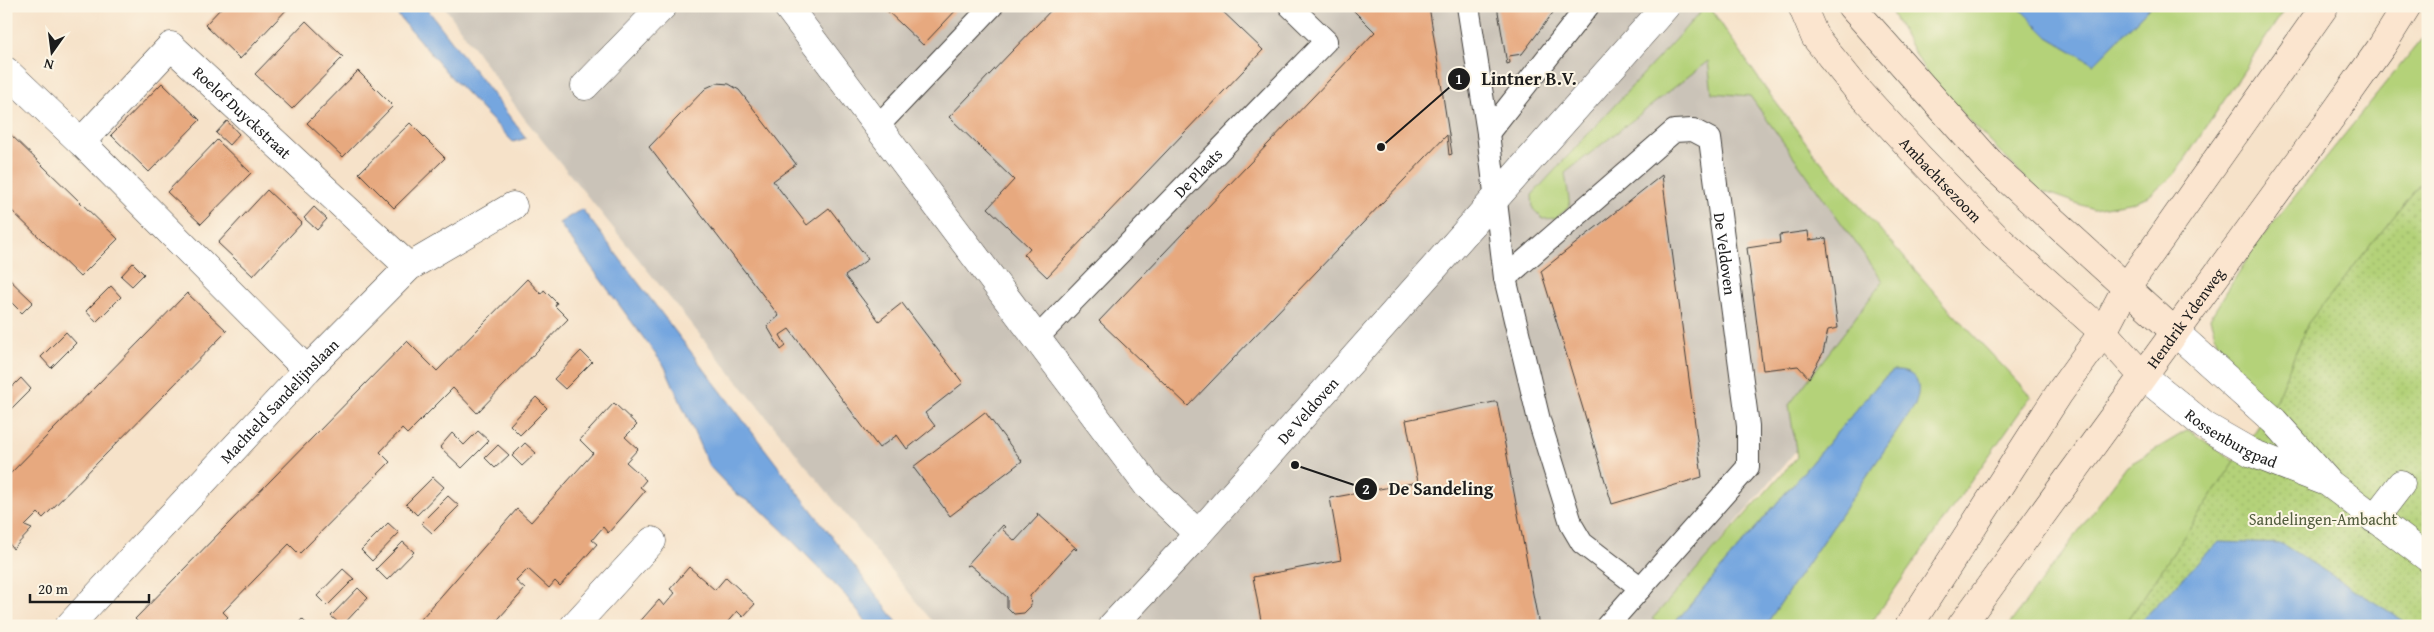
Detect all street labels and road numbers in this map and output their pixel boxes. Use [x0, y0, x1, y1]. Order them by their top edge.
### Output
street label: Roelof Duyckstraat [188, 60, 297, 164]
street label: Ambachtsezoom [1894, 131, 1988, 228]
street label: De Plaats [1168, 143, 1228, 203]
street label: De Veldoven [1708, 211, 1743, 296]
street label: Hendrik Ydenweg [2140, 263, 2230, 373]
street label: Machteld Sandelijnslaan [214, 333, 344, 469]
street label: De Veldoven [1271, 372, 1344, 449]
street label: Rossenburgpad [2180, 403, 2281, 474]

